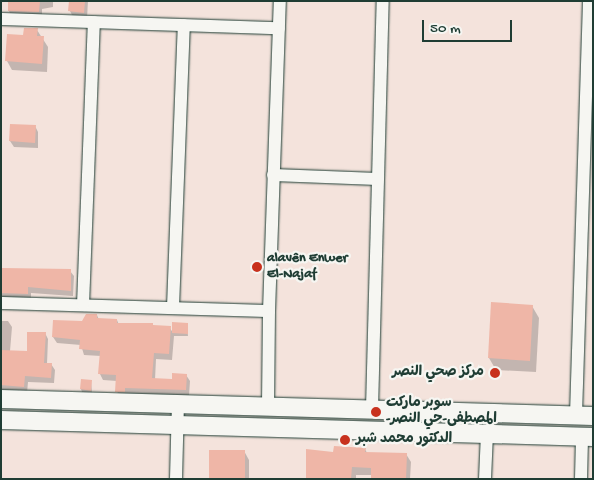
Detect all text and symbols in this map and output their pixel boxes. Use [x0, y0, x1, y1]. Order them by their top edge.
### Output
scale bar [424, 10, 514, 42]
text: 50 m [430, 20, 461, 38]
place label: alavên Enwer El-Najaf [267, 251, 347, 284]
marker: alavên Enwer El-Najaf [251, 261, 263, 273]
place label: مركز صحي النصر [392, 365, 484, 381]
marker: مركز صحي النصر [488, 366, 502, 380]
place label: سوبر ماركت -المصطفى-حي النصر [386, 396, 497, 428]
marker: سوبر ماركت -المصطفى-حي النصر [370, 406, 382, 418]
place label: الدكتور محمد شبر [356, 432, 452, 448]
marker: الدكتور محمد شبر [338, 433, 352, 447]

